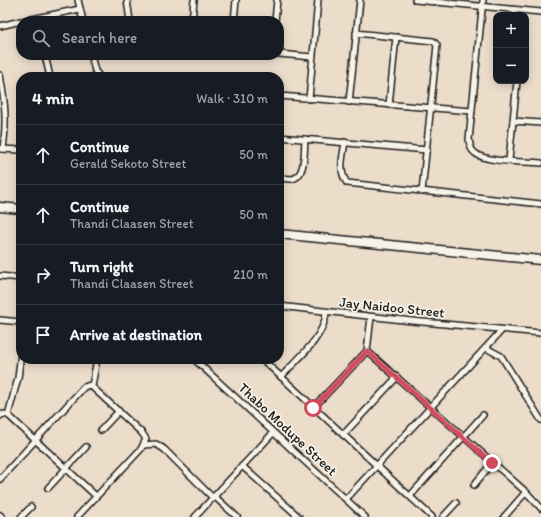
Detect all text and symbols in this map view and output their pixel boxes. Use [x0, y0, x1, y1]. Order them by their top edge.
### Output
map controls [493, 12, 529, 84]
button: + [493, 12, 529, 48]
search box [16, 16, 284, 60]
icon: search [30, 27, 52, 49]
text: Search here [62, 29, 137, 47]
button: − [493, 48, 529, 84]
text: 4 min [32, 88, 74, 108]
text: Walk · 310 m [196, 91, 268, 106]
text: Continue [70, 138, 129, 156]
icon: ahead [32, 144, 54, 166]
text: 50 m [239, 147, 268, 162]
text: Gerald Sekoto Street [70, 156, 186, 171]
text: Continue [70, 198, 129, 216]
icon: ahead [32, 204, 54, 226]
text: 50 m [239, 207, 268, 222]
text: Thandi Claasen Street [70, 216, 194, 231]
text: Turn right [70, 258, 134, 276]
icon: right [32, 264, 54, 286]
text: 210 m [233, 267, 268, 282]
text: Thandi Claasen Street [70, 276, 194, 291]
street label: Jay Naidoo Street [339, 294, 445, 321]
icon: arrive [32, 324, 54, 346]
text: Arrive at destination [70, 326, 202, 344]
street label: Thabo Modupe Street [235, 379, 340, 479]
route start [304, 399, 322, 417]
route end [483, 454, 501, 472]

